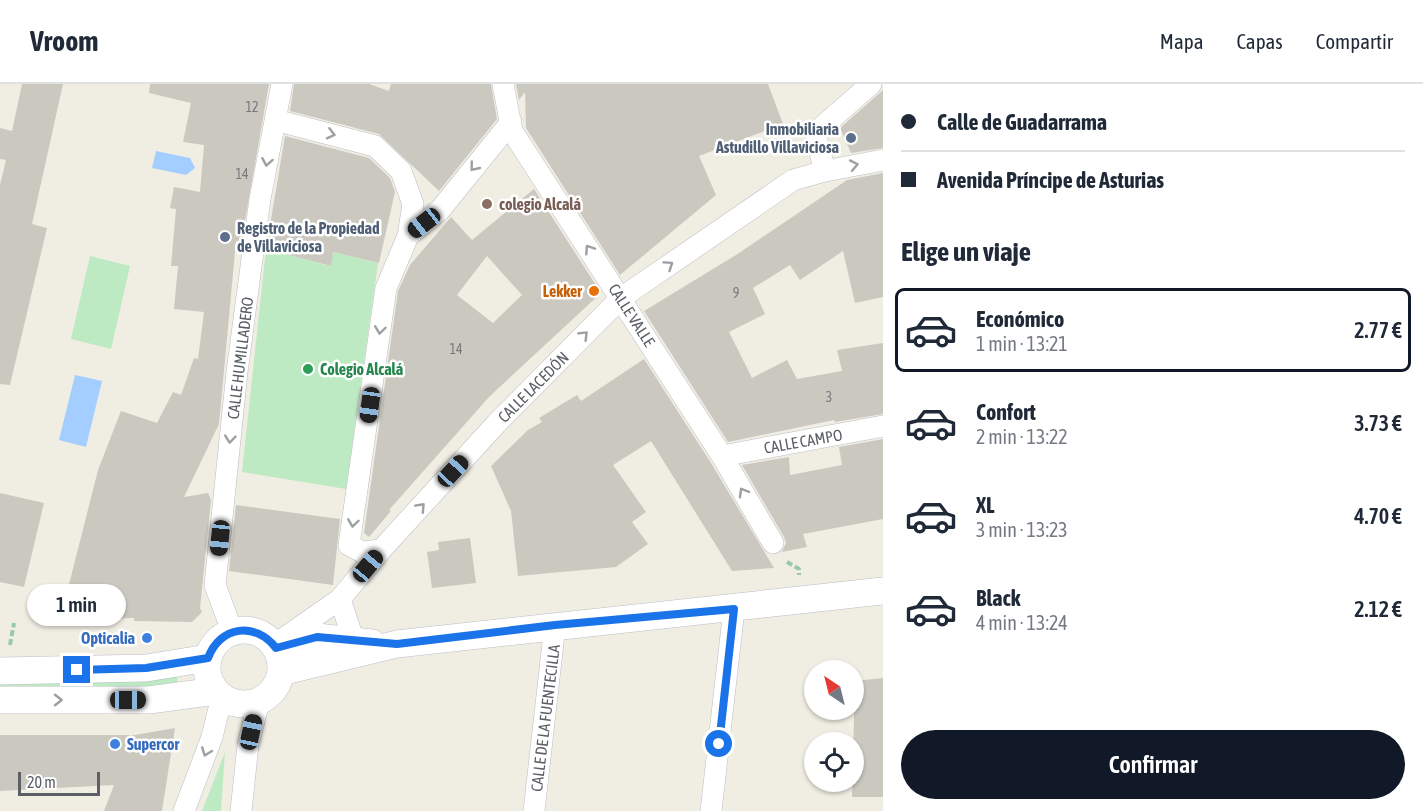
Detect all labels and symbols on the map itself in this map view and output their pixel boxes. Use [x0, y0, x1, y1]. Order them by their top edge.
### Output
house number: 12 [245, 99, 259, 115]
place label: Inmobiliaria Astudillo Villaviciosa [715, 120, 839, 156]
one-way arrow [326, 127, 336, 140]
marker: Inmobiliaria Astudillo Villaviciosa [844, 131, 858, 145]
one-way arrow [261, 157, 274, 167]
one-way arrow [849, 160, 858, 172]
one-way arrow [471, 161, 482, 172]
house number: 14 [235, 166, 249, 182]
place label: colegio Alcalá [499, 195, 581, 213]
marker: colegio Alcalá [480, 197, 494, 211]
car [404, 205, 444, 241]
place label: Registro de la Propiedad de Villaviciosa [237, 219, 380, 255]
marker: Registro de la Propiedad de Villaviciosa [218, 230, 232, 244]
one-way arrow [585, 245, 596, 256]
one-way arrow [663, 261, 674, 272]
street label: CALLE VALLE [605, 280, 659, 350]
place label: Lekker [543, 282, 582, 300]
marker: Lekker [587, 284, 601, 298]
house number: 9 [733, 285, 739, 301]
street label: CALLE HUMILLADERO [224, 296, 256, 420]
one-way arrow [375, 325, 387, 335]
one-way arrow [578, 331, 588, 342]
house number: 14 [449, 341, 463, 357]
street label: CALLE LACEDÓN [494, 348, 572, 426]
place label: Colegio Alcalá [320, 360, 403, 378]
marker: Colegio Alcalá [301, 362, 315, 376]
car [359, 386, 381, 424]
house number: 3 [826, 389, 832, 405]
street label: CALLE CAMPO [762, 425, 844, 457]
one-way arrow [224, 434, 237, 443]
car [434, 452, 472, 490]
one-way arrow [739, 488, 751, 498]
one-way arrow [414, 503, 425, 513]
one-way arrow [347, 518, 359, 528]
car [209, 519, 231, 557]
car [350, 546, 386, 586]
callout: 1 min [28, 583, 127, 625]
place label: Opticalia [81, 629, 135, 647]
marker: Opticalia [140, 631, 154, 645]
street label: CALLE DE LA FUENTECILLA [527, 643, 563, 793]
route end [63, 656, 90, 683]
north arrow [804, 660, 864, 720]
car [110, 691, 146, 709]
one-way arrow [54, 694, 63, 706]
car [238, 713, 264, 751]
route start [705, 730, 732, 757]
place label: Supercor [127, 735, 179, 753]
marker: Supercor [108, 737, 122, 751]
one-way arrow [201, 746, 213, 757]
scale bar [18, 769, 100, 796]

